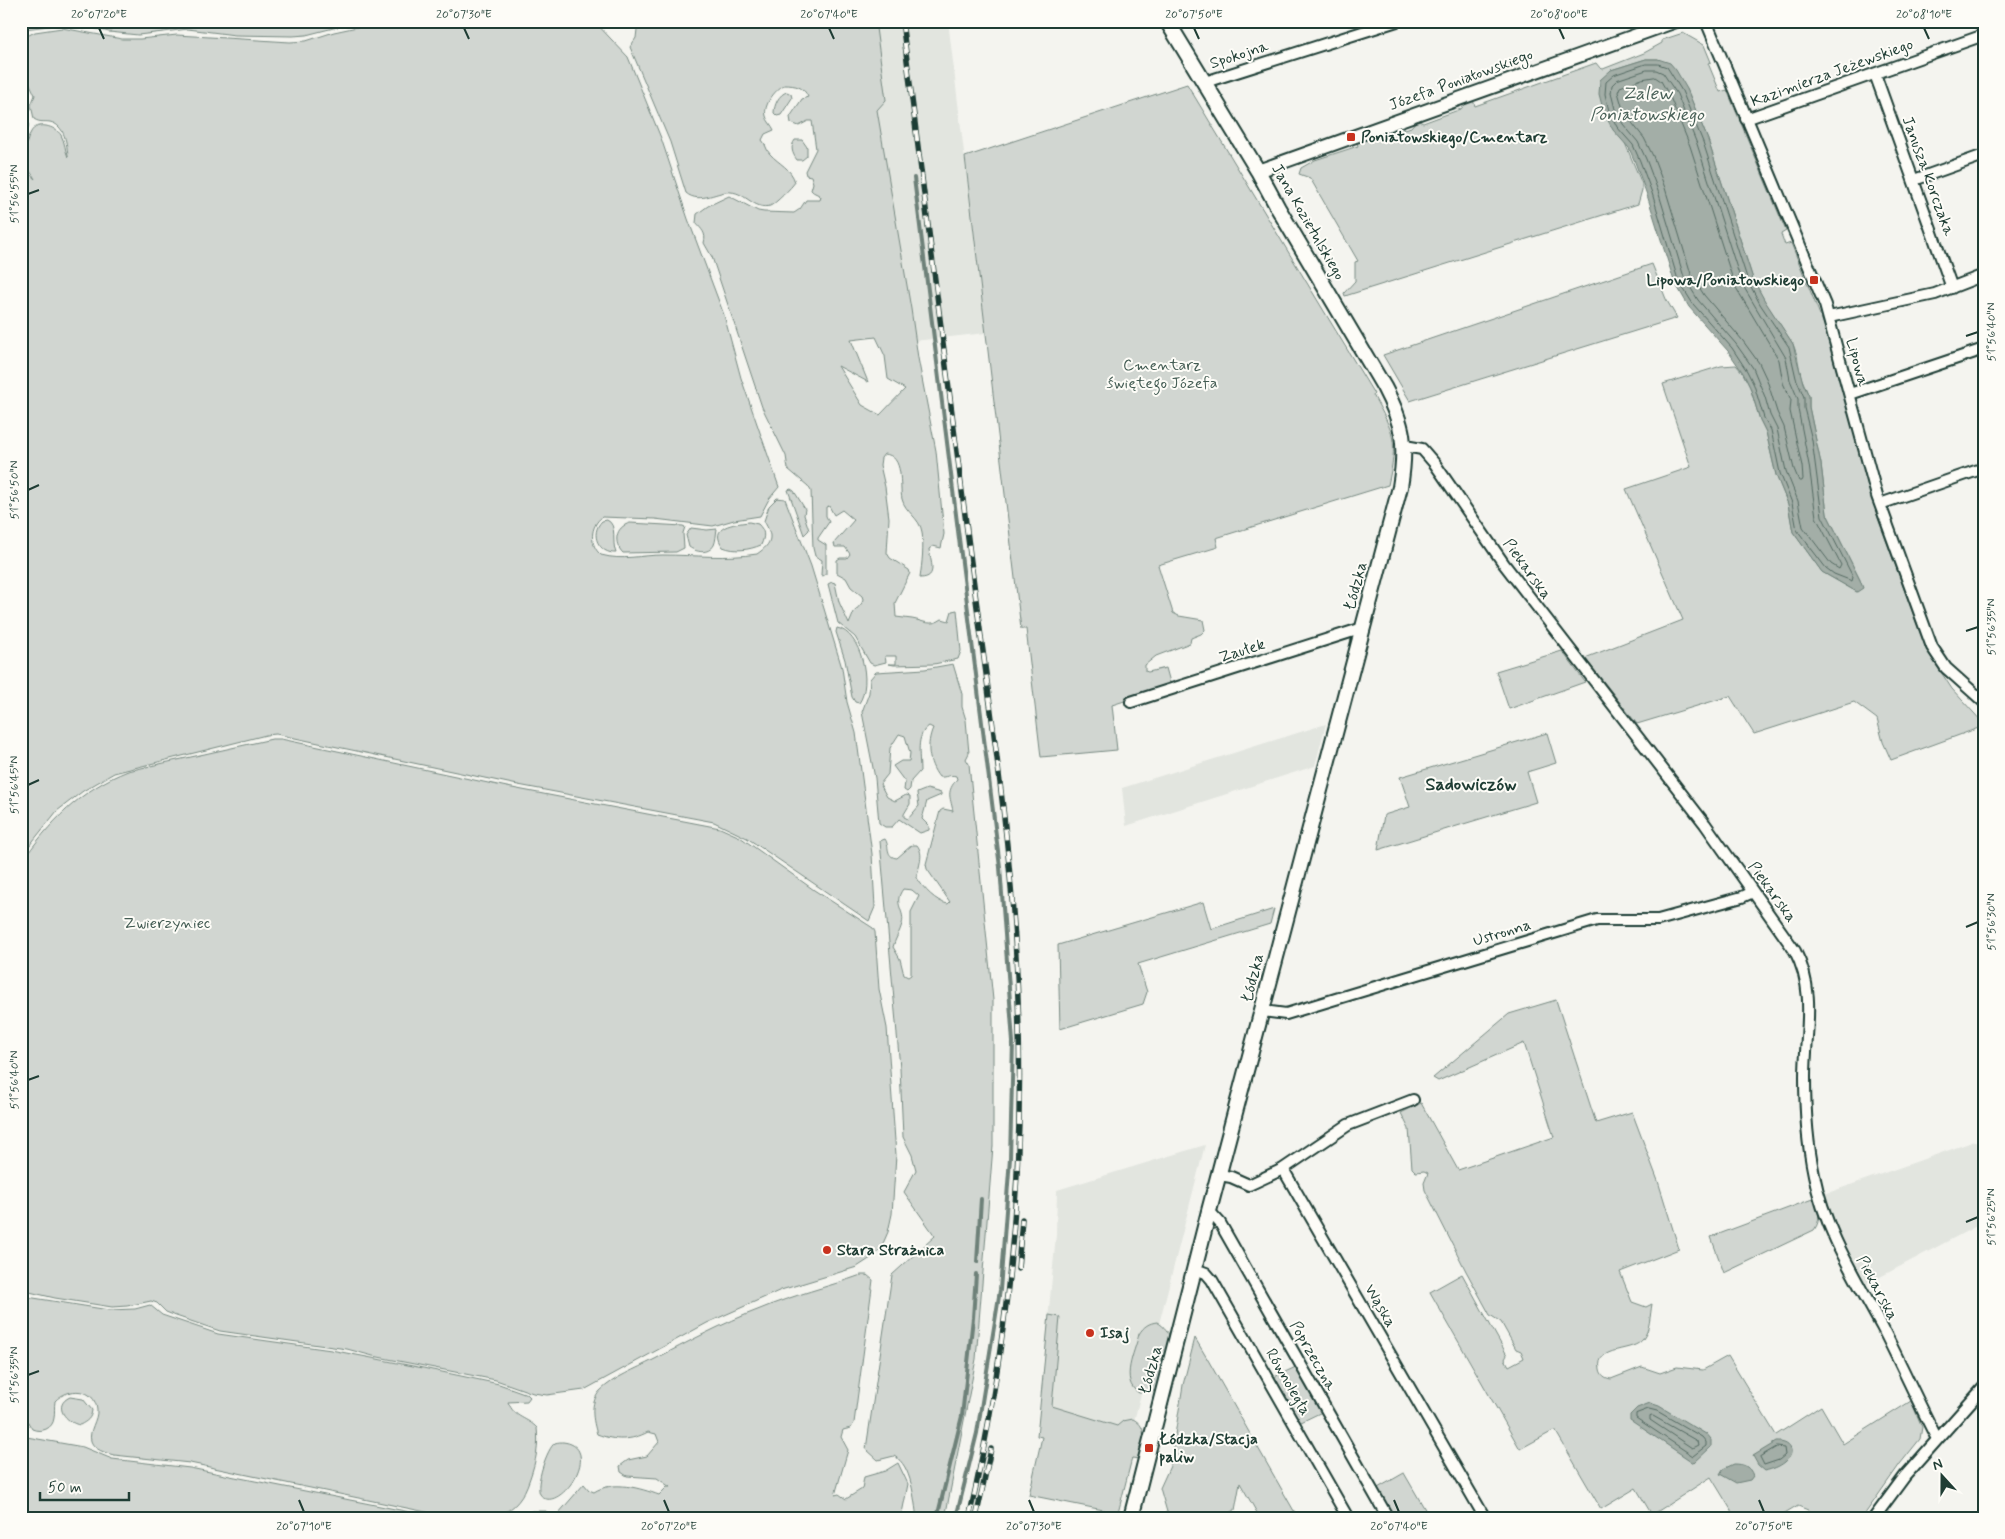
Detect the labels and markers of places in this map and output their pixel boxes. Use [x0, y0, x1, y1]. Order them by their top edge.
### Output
place label: Poniatowskiego/Cmentarz [1361, 127, 1547, 149]
marker: Poniatowskiego/Cmentarz [1345, 131, 1357, 143]
place label: Lipowa/Poniatowskiego [1647, 270, 1804, 292]
marker: Lipowa/Poniatowskiego [1808, 274, 1820, 286]
place label: Stara Strażnica [837, 1240, 944, 1261]
marker: Stara Strażnica [821, 1244, 833, 1256]
place label: Isaj [1100, 1323, 1129, 1344]
marker: Isaj [1084, 1327, 1096, 1339]
place label: Łódzka/Stacja paliw [1159, 1429, 1258, 1468]
marker: Łódzka/Stacja paliw [1143, 1442, 1155, 1454]

